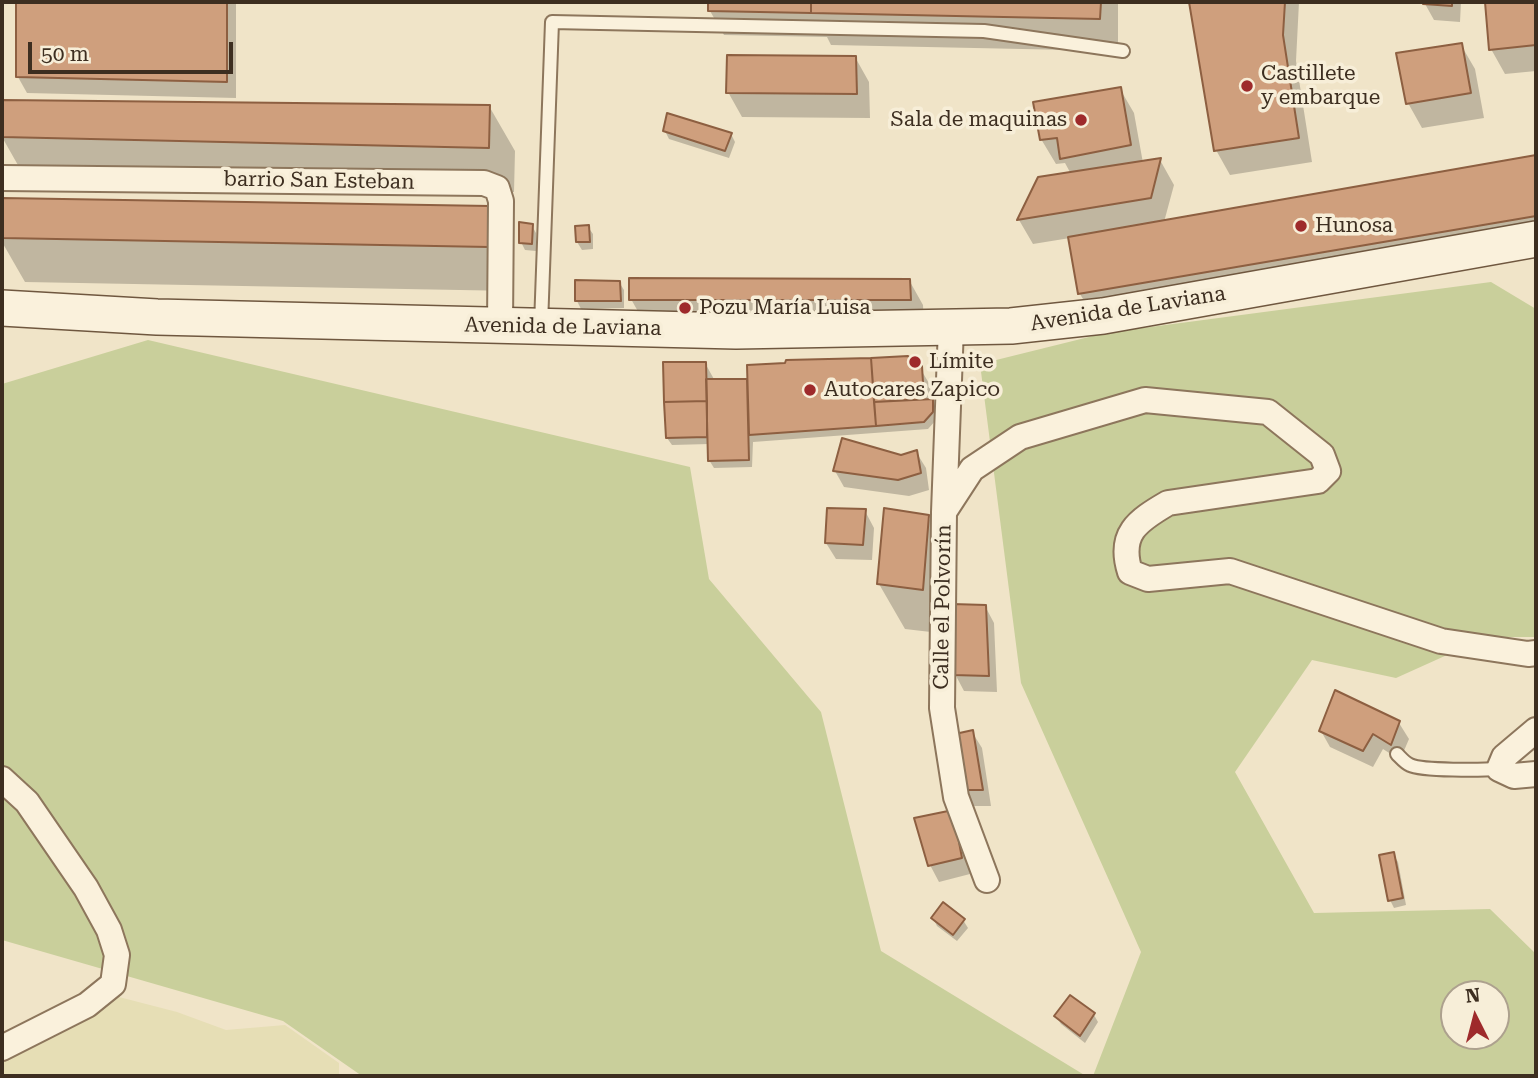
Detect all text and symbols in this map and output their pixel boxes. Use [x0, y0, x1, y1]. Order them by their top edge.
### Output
scale bar [32, 28, 236, 72]
text: 50 m [41, 42, 89, 66]
place label: Castillete y embarque [1261, 61, 1380, 111]
marker: Castillete y embarque [1239, 78, 1255, 94]
place label: Sala de maquinas [891, 107, 1067, 133]
marker: Sala de maquinas [1073, 112, 1089, 128]
street label: barrio San Esteban [223, 167, 415, 195]
place label: Hunosa [1315, 213, 1393, 239]
marker: Hunosa [1293, 218, 1309, 234]
street label: Avenida de Laviana [1029, 281, 1227, 337]
place label: Pozu María Luisa [699, 295, 871, 321]
marker: Pozu María Luisa [677, 300, 693, 316]
street label: Avenida de Laviana [464, 313, 662, 341]
place label: Límite [929, 349, 994, 375]
marker: Límite [907, 354, 923, 370]
place label: Autocares Zapico [824, 377, 1000, 403]
marker: Autocares Zapico [802, 382, 818, 398]
street label: Calle el Polvorín [929, 524, 957, 690]
north arrow [1440, 980, 1510, 1050]
text: N [1464, 983, 1481, 1008]

